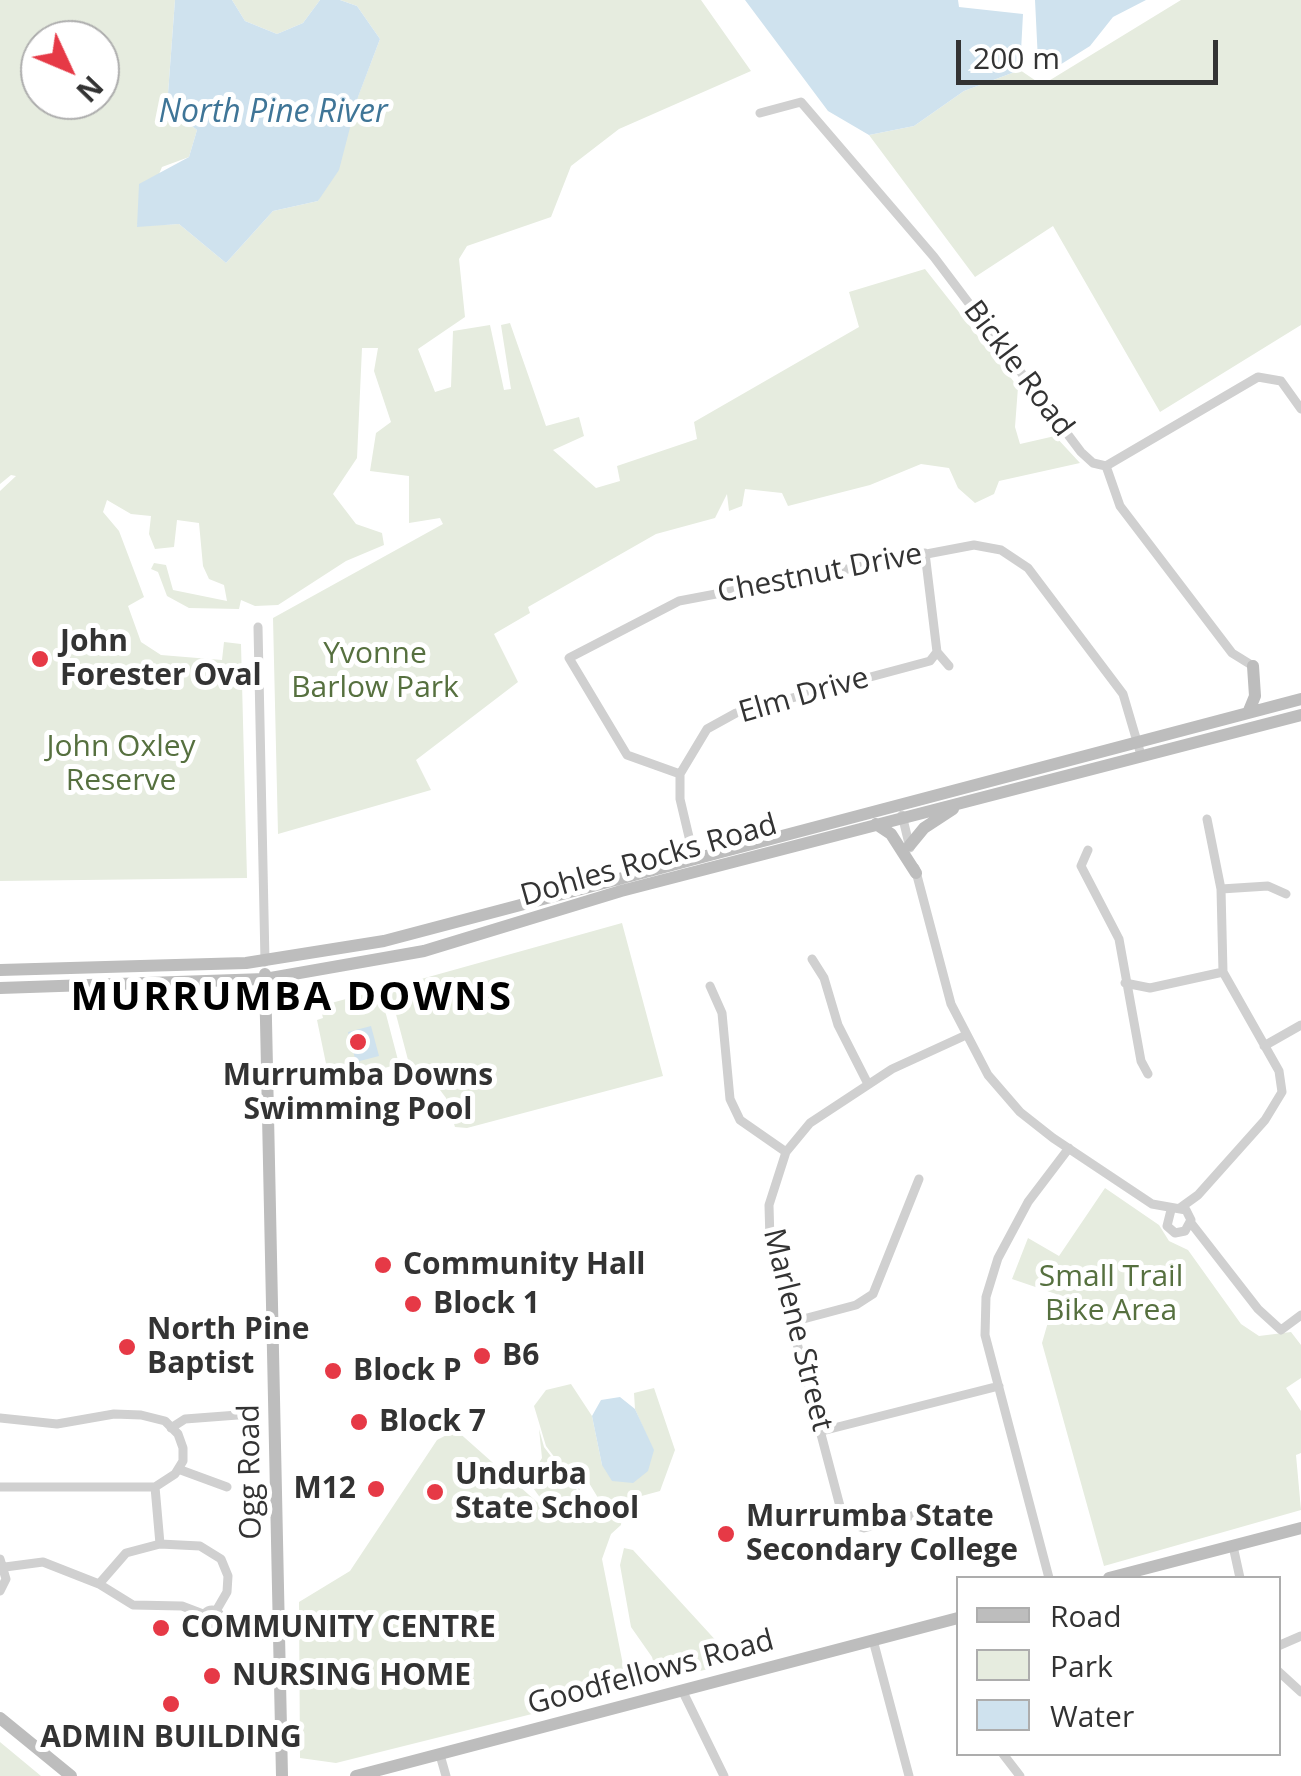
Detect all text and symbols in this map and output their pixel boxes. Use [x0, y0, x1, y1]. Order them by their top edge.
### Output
north arrow [20, 20, 120, 120]
scale bar [961, 20, 1224, 82]
text: 200 m [973, 37, 1060, 78]
text: N [69, 68, 112, 111]
water label: North Pine River [158, 94, 388, 132]
street label: Bickle Road [955, 294, 1081, 444]
street label: Chestnut Drive [715, 537, 925, 611]
place label: John Forester Oval [60, 624, 262, 694]
park label: Yvonne Barlow Park [291, 636, 459, 706]
marker: John Forester Oval [29, 648, 51, 670]
street label: Elm Drive [735, 660, 873, 732]
park label: John Oxley Reserve [46, 729, 196, 800]
street label: Dohles Rocks Road [517, 807, 781, 915]
district label: MURRUMBA DOWNS [70, 975, 514, 1023]
marker: Murrumba Downs Swimming Pool [347, 1031, 369, 1053]
place label: Murrumba Downs Swimming Pool [223, 1058, 493, 1128]
street label: Marlene Street [754, 1225, 840, 1435]
place label: Community Hall [403, 1247, 645, 1283]
marker: Community Hall [372, 1254, 394, 1276]
park label: Small Trail Bike Area [1039, 1259, 1183, 1330]
place label: Block 1 [433, 1286, 540, 1322]
marker: Block 1 [402, 1293, 424, 1315]
place label: North Pine Baptist [147, 1312, 310, 1382]
marker: North Pine Baptist [116, 1336, 138, 1358]
place label: B6 [502, 1338, 539, 1374]
marker: B6 [471, 1345, 493, 1367]
place label: Block P [353, 1353, 462, 1389]
marker: Block P [322, 1360, 344, 1382]
street label: Ogg Road [232, 1404, 270, 1540]
place label: Block 7 [379, 1404, 486, 1440]
marker: Block 7 [348, 1411, 370, 1433]
place label: Undurba State School [455, 1457, 639, 1528]
place label: M12 [293, 1471, 356, 1507]
marker: M12 [365, 1478, 387, 1500]
marker: Undurba State School [424, 1481, 446, 1503]
place label: Murrumba State Secondary College [746, 1499, 1018, 1570]
marker: Murrumba State Secondary College [715, 1523, 737, 1545]
legend [956, 1576, 1281, 1756]
text: Road [1050, 1595, 1122, 1636]
place label: COMMUNITY CENTRE [181, 1610, 496, 1646]
marker: COMMUNITY CENTRE [150, 1617, 172, 1639]
street label: Goodfellows Road [524, 1623, 778, 1723]
text: Park [1050, 1645, 1113, 1686]
place label: NURSING HOME [232, 1658, 471, 1694]
marker: NURSING HOME [201, 1665, 223, 1687]
marker: ADMIN BUILDING [160, 1693, 182, 1715]
text: Water [1050, 1695, 1134, 1736]
place label: ADMIN BUILDING [40, 1720, 302, 1756]

